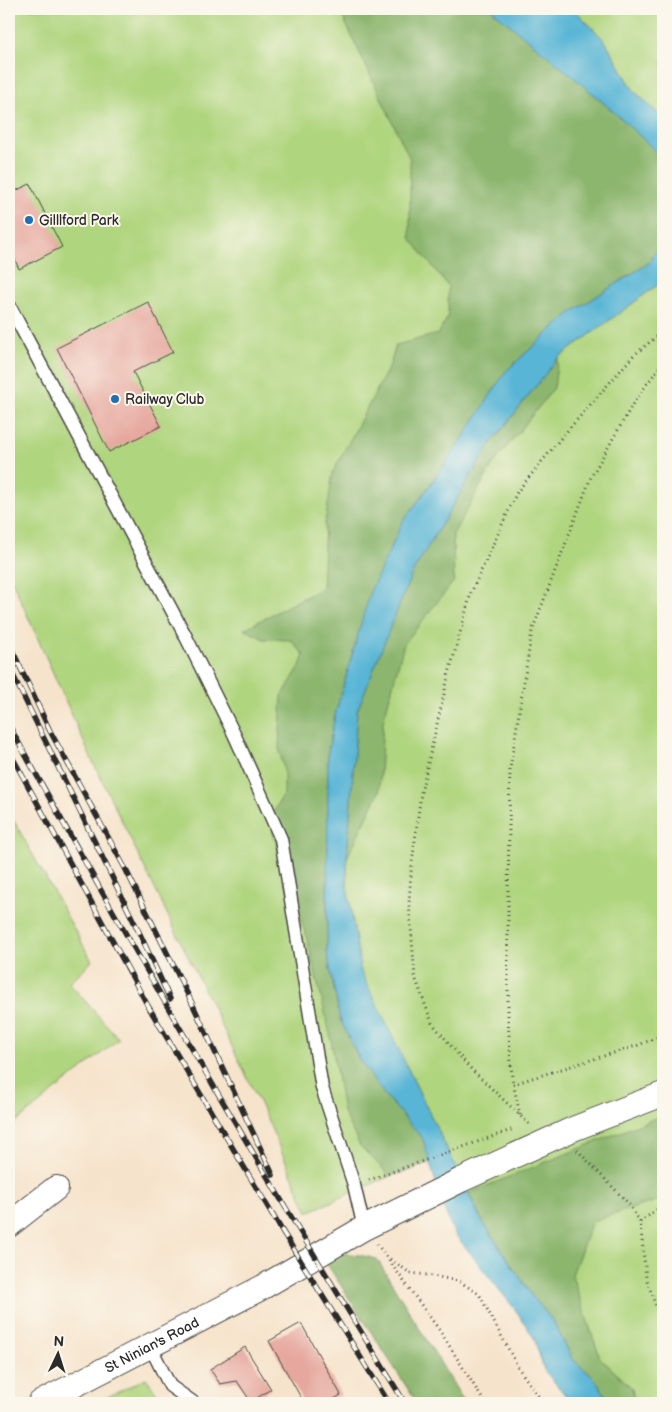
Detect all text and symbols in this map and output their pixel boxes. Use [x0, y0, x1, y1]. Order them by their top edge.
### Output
place label: Gilllford Park [39, 212, 119, 229]
marker: Gilllford Park [23, 214, 35, 226]
place label: Railway Club [125, 391, 205, 408]
marker: Railway Club [109, 393, 121, 405]
street label: St Ninian's Road [102, 1314, 202, 1377]
north arrow [32, 1330, 82, 1380]
text: N [53, 1333, 65, 1350]

